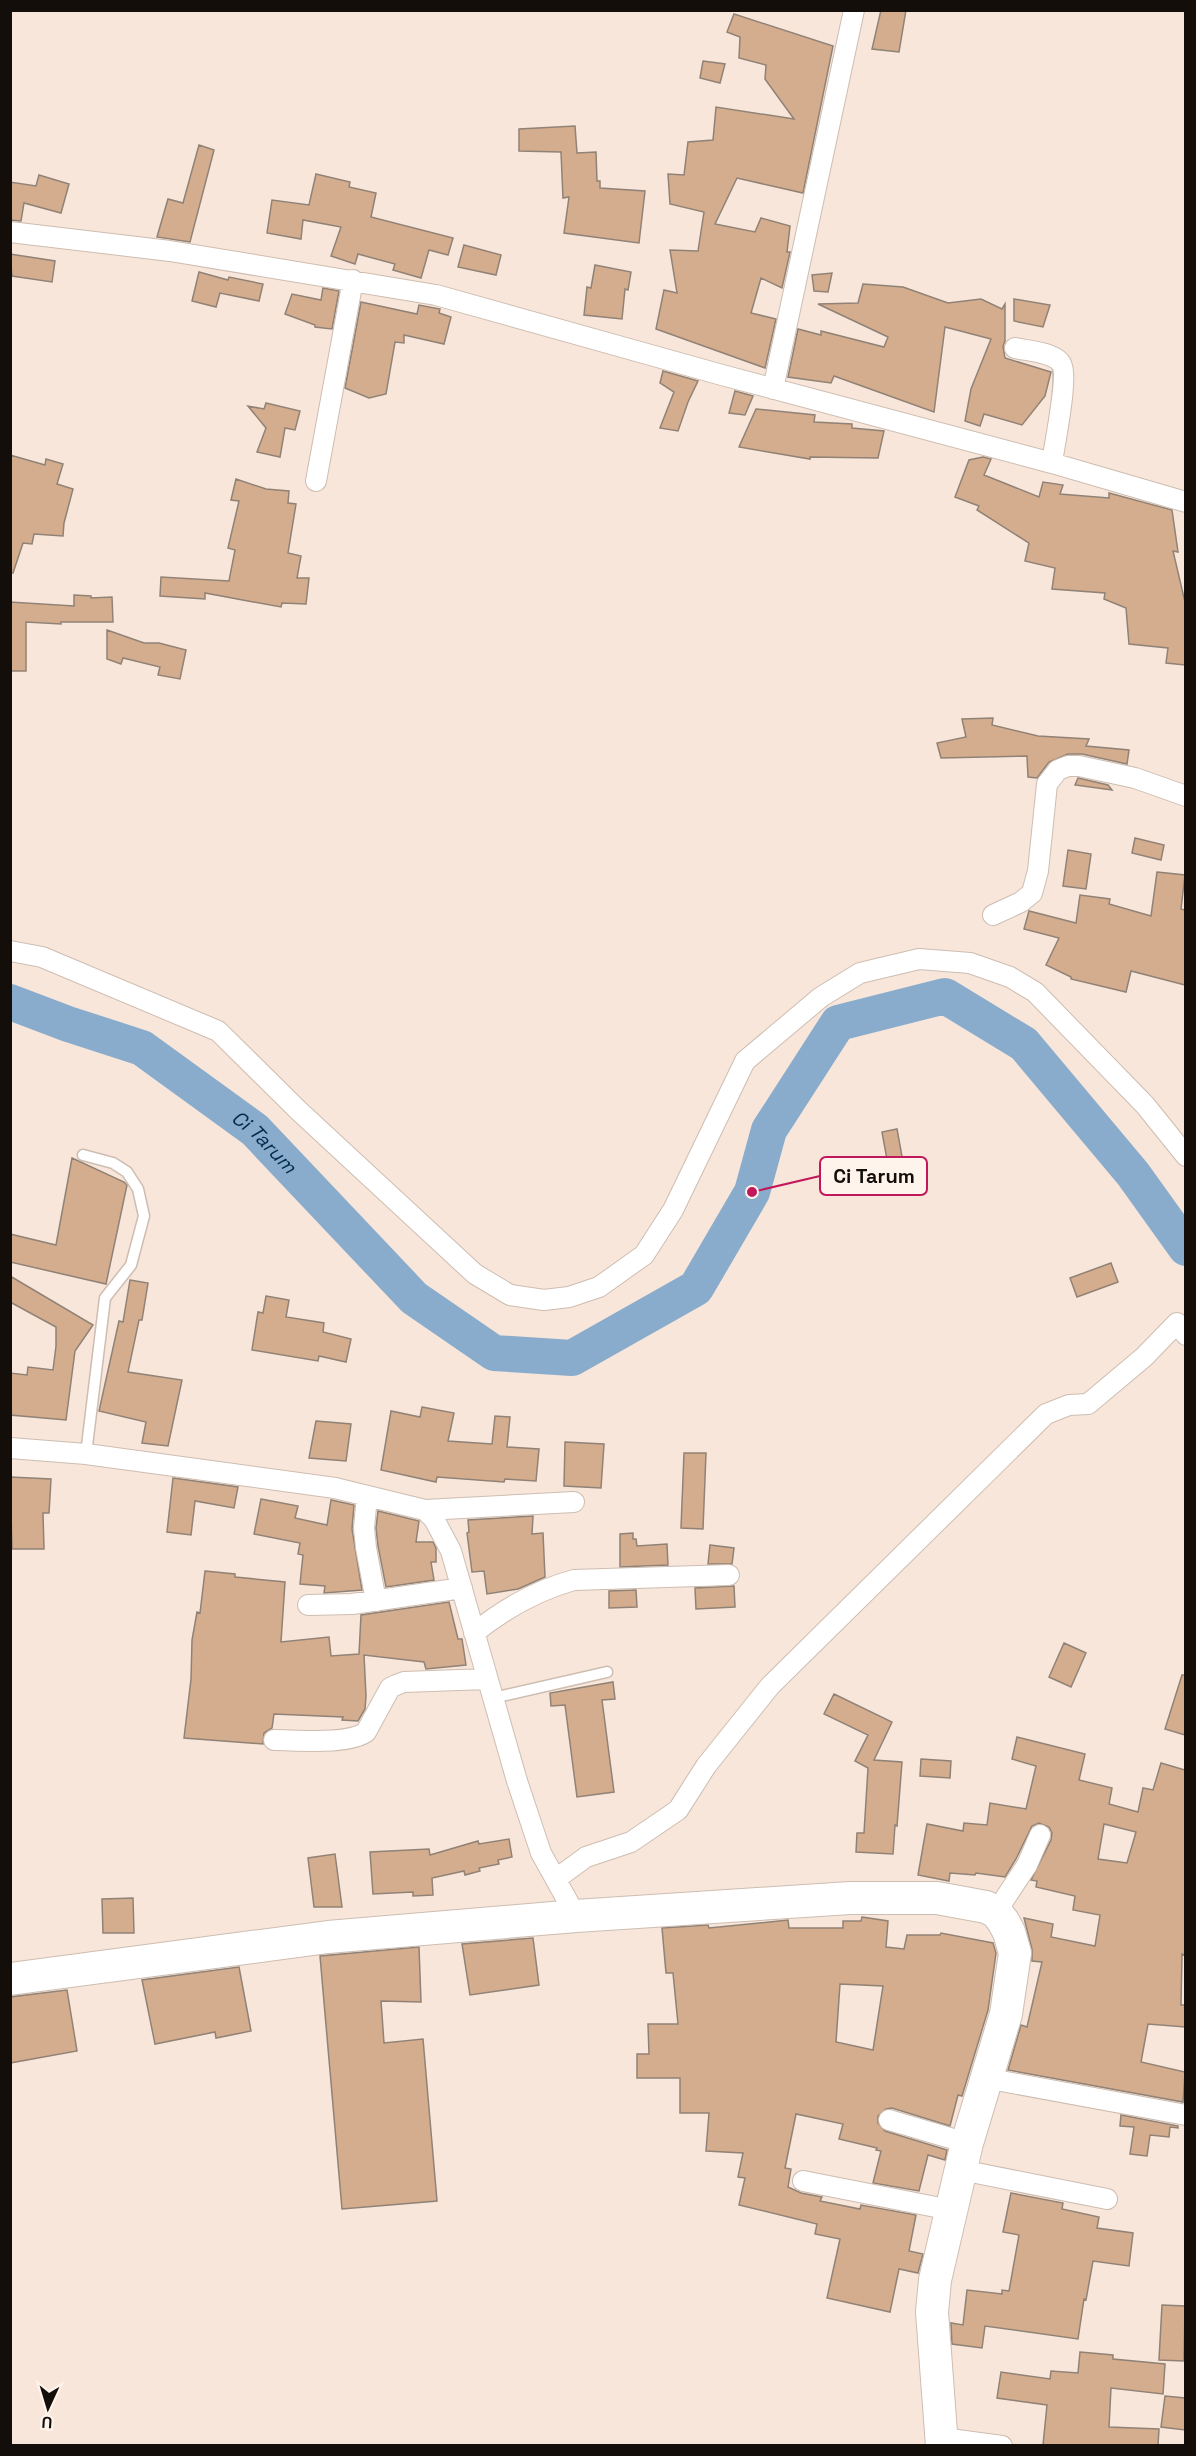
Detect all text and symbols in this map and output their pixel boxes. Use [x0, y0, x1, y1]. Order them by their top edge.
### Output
water label: Ci Tarum [226, 1104, 303, 1179]
callout: Ci Tarum [820, 1157, 927, 1195]
text: Ci Tarum [833, 1163, 915, 1189]
north arrow [18, 2378, 78, 2438]
text: U [41, 2412, 53, 2433]

